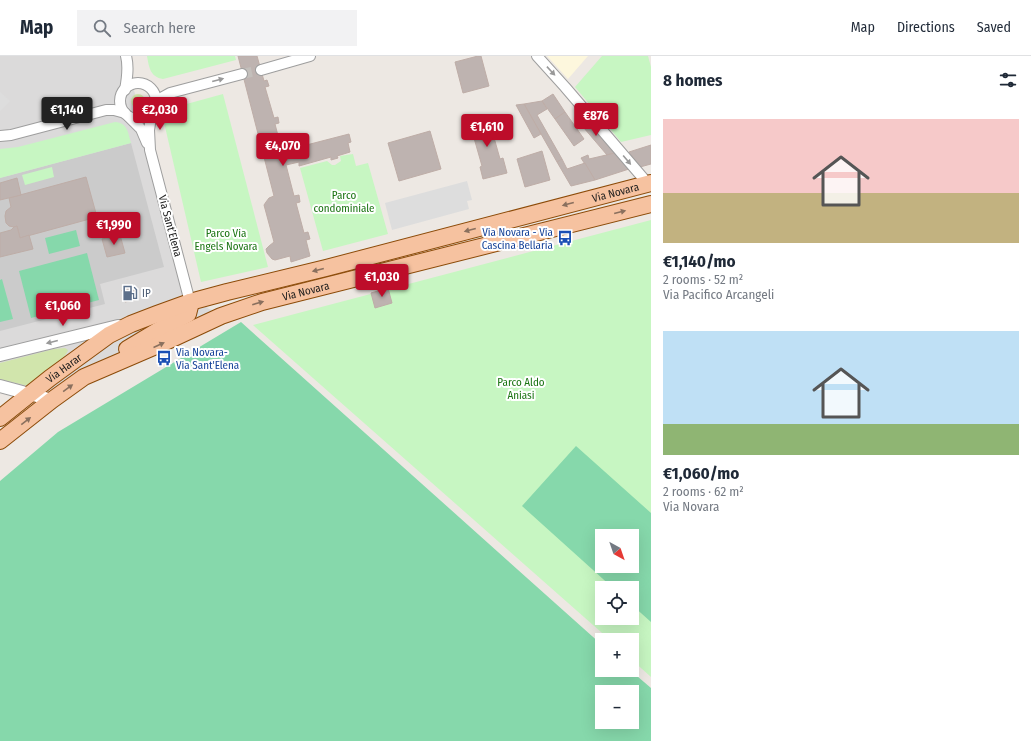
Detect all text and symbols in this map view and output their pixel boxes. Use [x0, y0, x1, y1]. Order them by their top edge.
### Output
search box [77, 10, 357, 46]
text: Map [20, 16, 53, 39]
icon: search [91, 17, 113, 39]
text: Search here [123, 19, 196, 37]
text: Map [851, 19, 875, 36]
text: Directions [897, 19, 955, 36]
text: Saved [977, 19, 1011, 36]
one-way arrow [546, 67, 555, 76]
icon: filters [997, 69, 1019, 91]
text: 8 homes [663, 70, 723, 91]
one-way arrow [211, 77, 224, 83]
pin: €1,140 [34, 97, 100, 131]
pin: €2,030 [127, 97, 193, 131]
text: €1,140 [51, 102, 84, 117]
text: €2,030 [142, 102, 178, 117]
pin: €876 [572, 103, 620, 137]
text: €876 [583, 108, 609, 123]
pin: €1,610 [454, 114, 520, 148]
text: €1,610 [470, 119, 504, 134]
pin: €4,070 [250, 133, 316, 167]
text: €4,070 [265, 138, 301, 153]
icon: home [805, 145, 877, 217]
one-way arrow [622, 154, 631, 165]
street label: Via Novara [591, 180, 640, 205]
park label: Parco condominiale [313, 189, 375, 215]
street label: Via Sant’Elena [156, 194, 184, 258]
one-way arrow [561, 201, 573, 207]
one-way arrow [614, 209, 626, 215]
pin: €1,990 [81, 212, 147, 246]
text: €1,990 [96, 217, 132, 232]
place label: Via Novara - Via Cascina Bellaria [482, 226, 553, 252]
park label: Parco Via Engels Novara [195, 227, 257, 253]
one-way arrow [464, 227, 476, 233]
bus stop icon: Via Novara - Via Cascina Bellaria [556, 229, 574, 247]
text: €1,140/mo [663, 251, 736, 272]
pin: €1,030 [349, 264, 415, 298]
one-way arrow [311, 268, 324, 274]
text: €1,030 [364, 269, 400, 284]
text: 2 rooms · 52 m² [663, 272, 743, 287]
street label: Via Novara [281, 279, 330, 303]
fuel station icon: IP [121, 284, 139, 302]
place label: IP [142, 287, 151, 300]
text: Via Pacifico Arcangeli [663, 287, 774, 302]
pin: €1,060 [30, 293, 96, 327]
text: €1,060 [45, 298, 81, 313]
one-way arrow [252, 300, 264, 306]
one-way arrow [46, 339, 58, 345]
one-way arrow [153, 341, 165, 347]
place label: Via Novara- Via Sant'Elena [176, 346, 239, 372]
bus stop icon: Via Novara- Via Sant'Elena [155, 349, 173, 367]
street label: Via Harar [43, 351, 84, 385]
icon: home [805, 357, 877, 429]
park label: Parco Aldo Aniasi [497, 376, 545, 402]
one-way arrow [63, 384, 74, 393]
one-way arrow [21, 417, 32, 425]
text: €1,060/mo [663, 463, 739, 484]
text: 2 rooms · 62 m² [663, 484, 744, 499]
text: Via Novara [663, 499, 719, 514]
north arrow [595, 529, 639, 573]
map controls [595, 529, 639, 729]
button: locate [595, 581, 639, 625]
button: + [595, 633, 639, 677]
button: − [595, 685, 639, 729]

